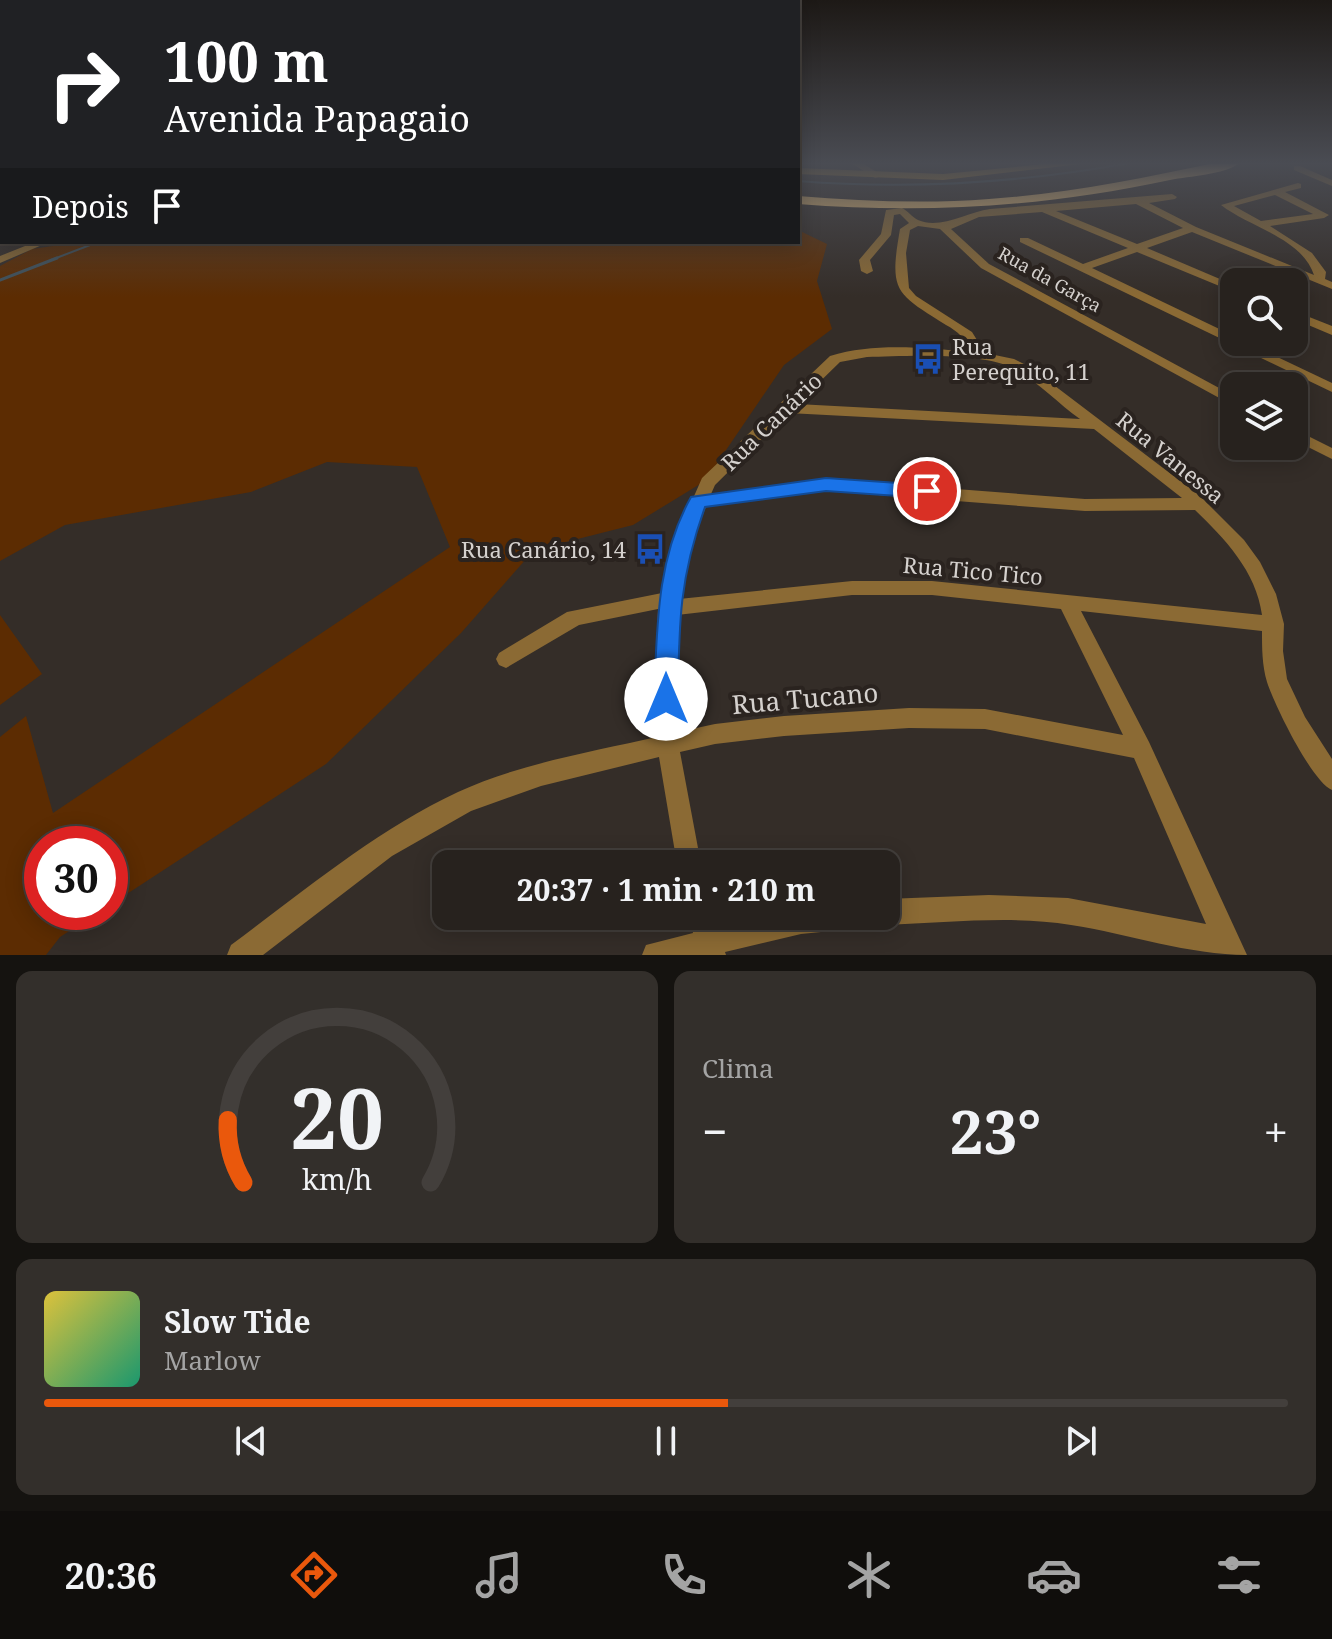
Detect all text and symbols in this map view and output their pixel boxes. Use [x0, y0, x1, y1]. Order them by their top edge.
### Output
text: 100 m [164, 22, 329, 98]
icon: right [32, 32, 136, 136]
text: Avenida Papagaio [164, 94, 470, 143]
icon: arrive [145, 184, 189, 228]
text: Depois [32, 186, 129, 227]
street label: Rua da Garça [994, 241, 1106, 317]
map controls [1220, 268, 1308, 460]
button: search [1220, 268, 1308, 356]
place label: Rua Perequito, 11 [952, 331, 1090, 386]
bus stop icon: Rua Perequito, 11 [911, 342, 945, 376]
street label: Rua Canário [714, 365, 828, 477]
button: layers [1220, 372, 1308, 460]
street label: Rua Vanessa [1111, 404, 1231, 510]
pin [893, 457, 961, 525]
icon: arrive [905, 469, 949, 513]
bus stop icon: Rua Canário, 14 [633, 532, 667, 566]
place label: Rua Canário, 14 [461, 534, 626, 564]
street label: Rua Tico Tico [902, 549, 1044, 591]
position arrow [624, 657, 708, 741]
street label: Rua Tucano [730, 674, 880, 722]
speed limit sign: 30 [24, 826, 128, 930]
text: 20:37 · 1 min · 210 m [517, 869, 815, 910]
text: Clima [702, 1050, 774, 1086]
text: 20 [290, 1060, 384, 1173]
text: 23° [950, 1090, 1041, 1172]
text: − [702, 1101, 727, 1161]
text: + [1263, 1101, 1288, 1161]
text: km/h [302, 1159, 372, 1198]
text: Slow Tide [164, 1301, 311, 1342]
text: Marlow [164, 1342, 261, 1378]
icon: previous [229, 1419, 273, 1463]
icon: pause [644, 1419, 688, 1463]
icon: next [1059, 1419, 1103, 1463]
icon: directions [286, 1547, 342, 1603]
icon: music [471, 1547, 527, 1603]
icon: phone [656, 1547, 712, 1603]
icon: climate [841, 1547, 897, 1603]
icon: car [1026, 1547, 1082, 1603]
icon: filters [1211, 1547, 1267, 1603]
text: 20:36 [65, 1551, 157, 1600]

